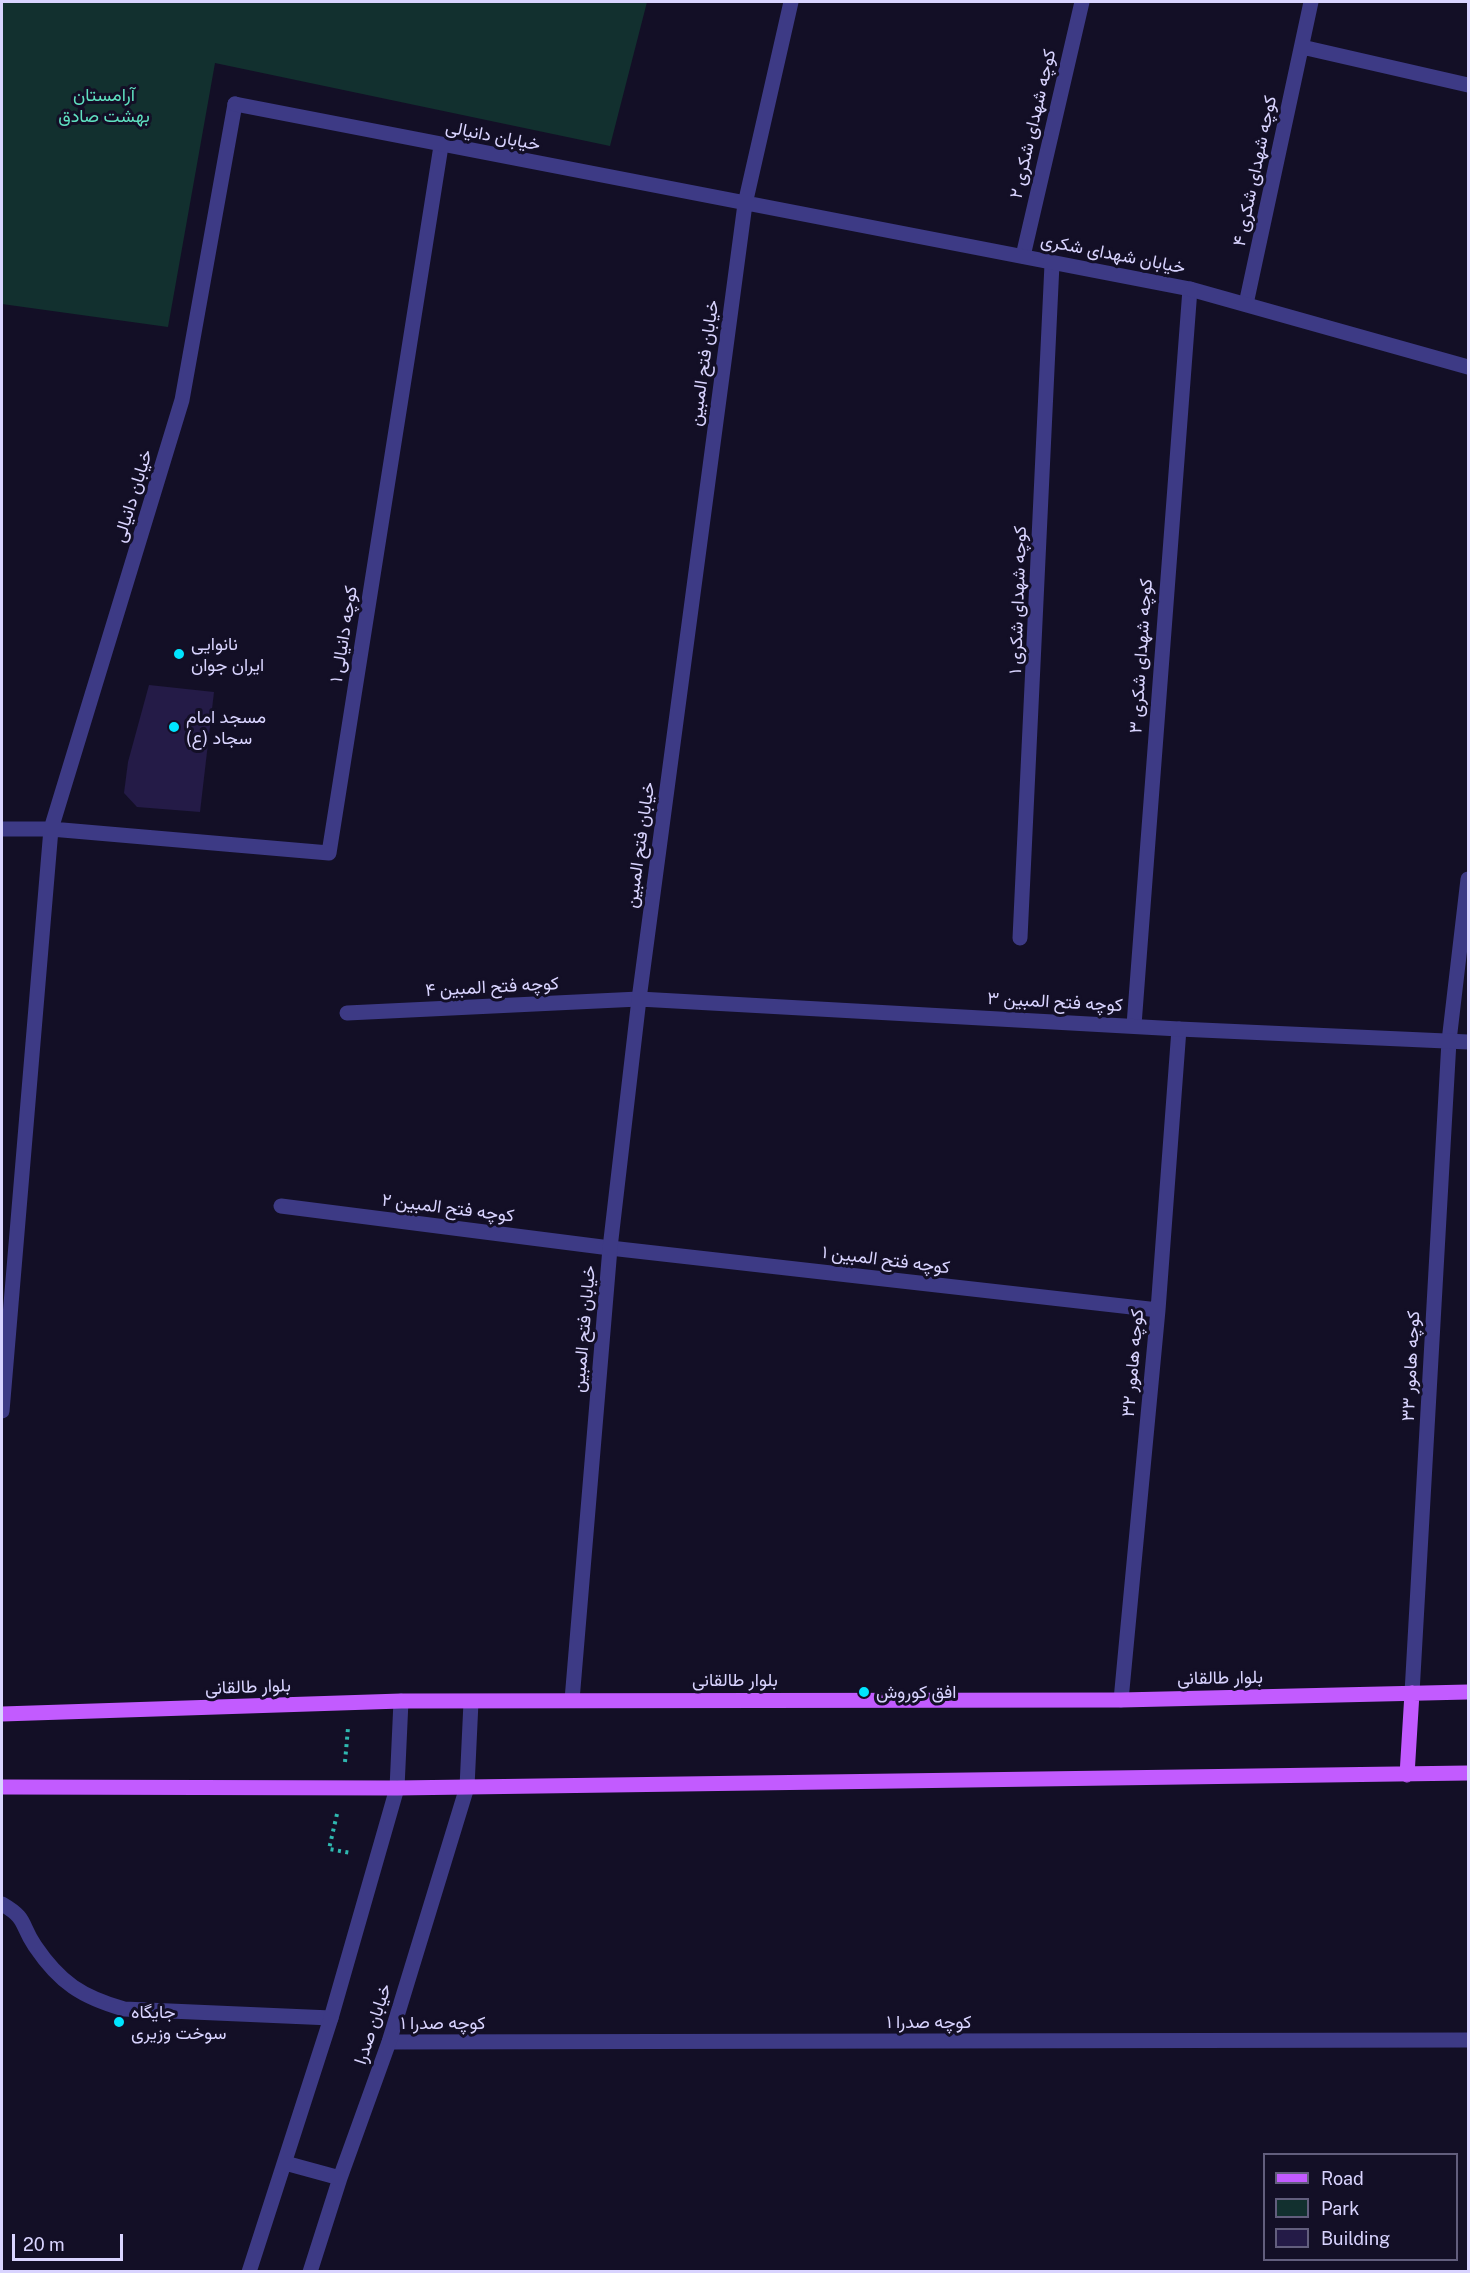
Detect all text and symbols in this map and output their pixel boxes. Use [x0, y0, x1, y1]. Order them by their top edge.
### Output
street label: کوچه شهدای شکری ۲ [1005, 47, 1061, 201]
park label: آرامستان بهشت صادق [58, 84, 150, 127]
street label: کوچه شهدای شکری ۴ [1228, 94, 1282, 248]
street label: خیابان دانیالی [444, 116, 542, 156]
street label: خیابان شهدای شکری [1039, 229, 1187, 279]
street label: خیابان فتح المبین [684, 298, 724, 428]
street label: خیابان دانیالی [109, 447, 157, 545]
street label: کوچه شهدای شکری ۱ [1005, 525, 1031, 675]
street label: کوچه شهدای شکری ۳ [1125, 578, 1157, 734]
street label: کوچه دانیالی ۱ [326, 584, 362, 684]
place label: نانوایی ایران جوان [191, 633, 264, 676]
marker: نانوایی ایران جوان [172, 647, 186, 661]
place label: مسجد امام سجاد (ع) [186, 706, 266, 748]
marker: مسجد امام سجاد (ع) [167, 720, 181, 734]
street label: خیابان فتح المبین [620, 780, 660, 910]
street label: کوچه فتح المبین ۴ [425, 973, 559, 1001]
street label: کوچه فتح المبین ۳ [987, 988, 1123, 1016]
street label: کوچه فتح المبین ۲ [381, 1189, 515, 1227]
street label: کوچه فتح المبین ۱ [821, 1241, 951, 1279]
street label: خیابان فتح المبین [568, 1265, 600, 1393]
street label: کوچه هامور ۳۲ [1118, 1308, 1148, 1418]
street label: کوچه هامور ۳۳ [1397, 1310, 1425, 1422]
street label: بلوار طالقانی [1177, 1666, 1263, 1690]
street label: بلوار طالقانی [692, 1669, 778, 1691]
street label: بلوار طالقانی [205, 1675, 291, 1699]
place label: افق کوروش [876, 1681, 956, 1703]
marker: افق کوروش [857, 1685, 871, 1699]
street label: خیابان صدرا [350, 1981, 396, 2067]
place label: جایگاه سوخت وزیری [131, 2001, 226, 2044]
street label: کوچه صدرا ۱ [886, 2011, 972, 2033]
street label: کوچه صدرا ۱ [400, 2012, 486, 2034]
marker: جایگاه سوخت وزیری [112, 2015, 126, 2029]
legend [1263, 2153, 1458, 2261]
text: Road [1321, 2168, 1364, 2189]
text: Park [1321, 2198, 1359, 2219]
scale bar [15, 2222, 126, 2260]
text: Building [1321, 2228, 1390, 2249]
text: 20 m [23, 2234, 65, 2255]

